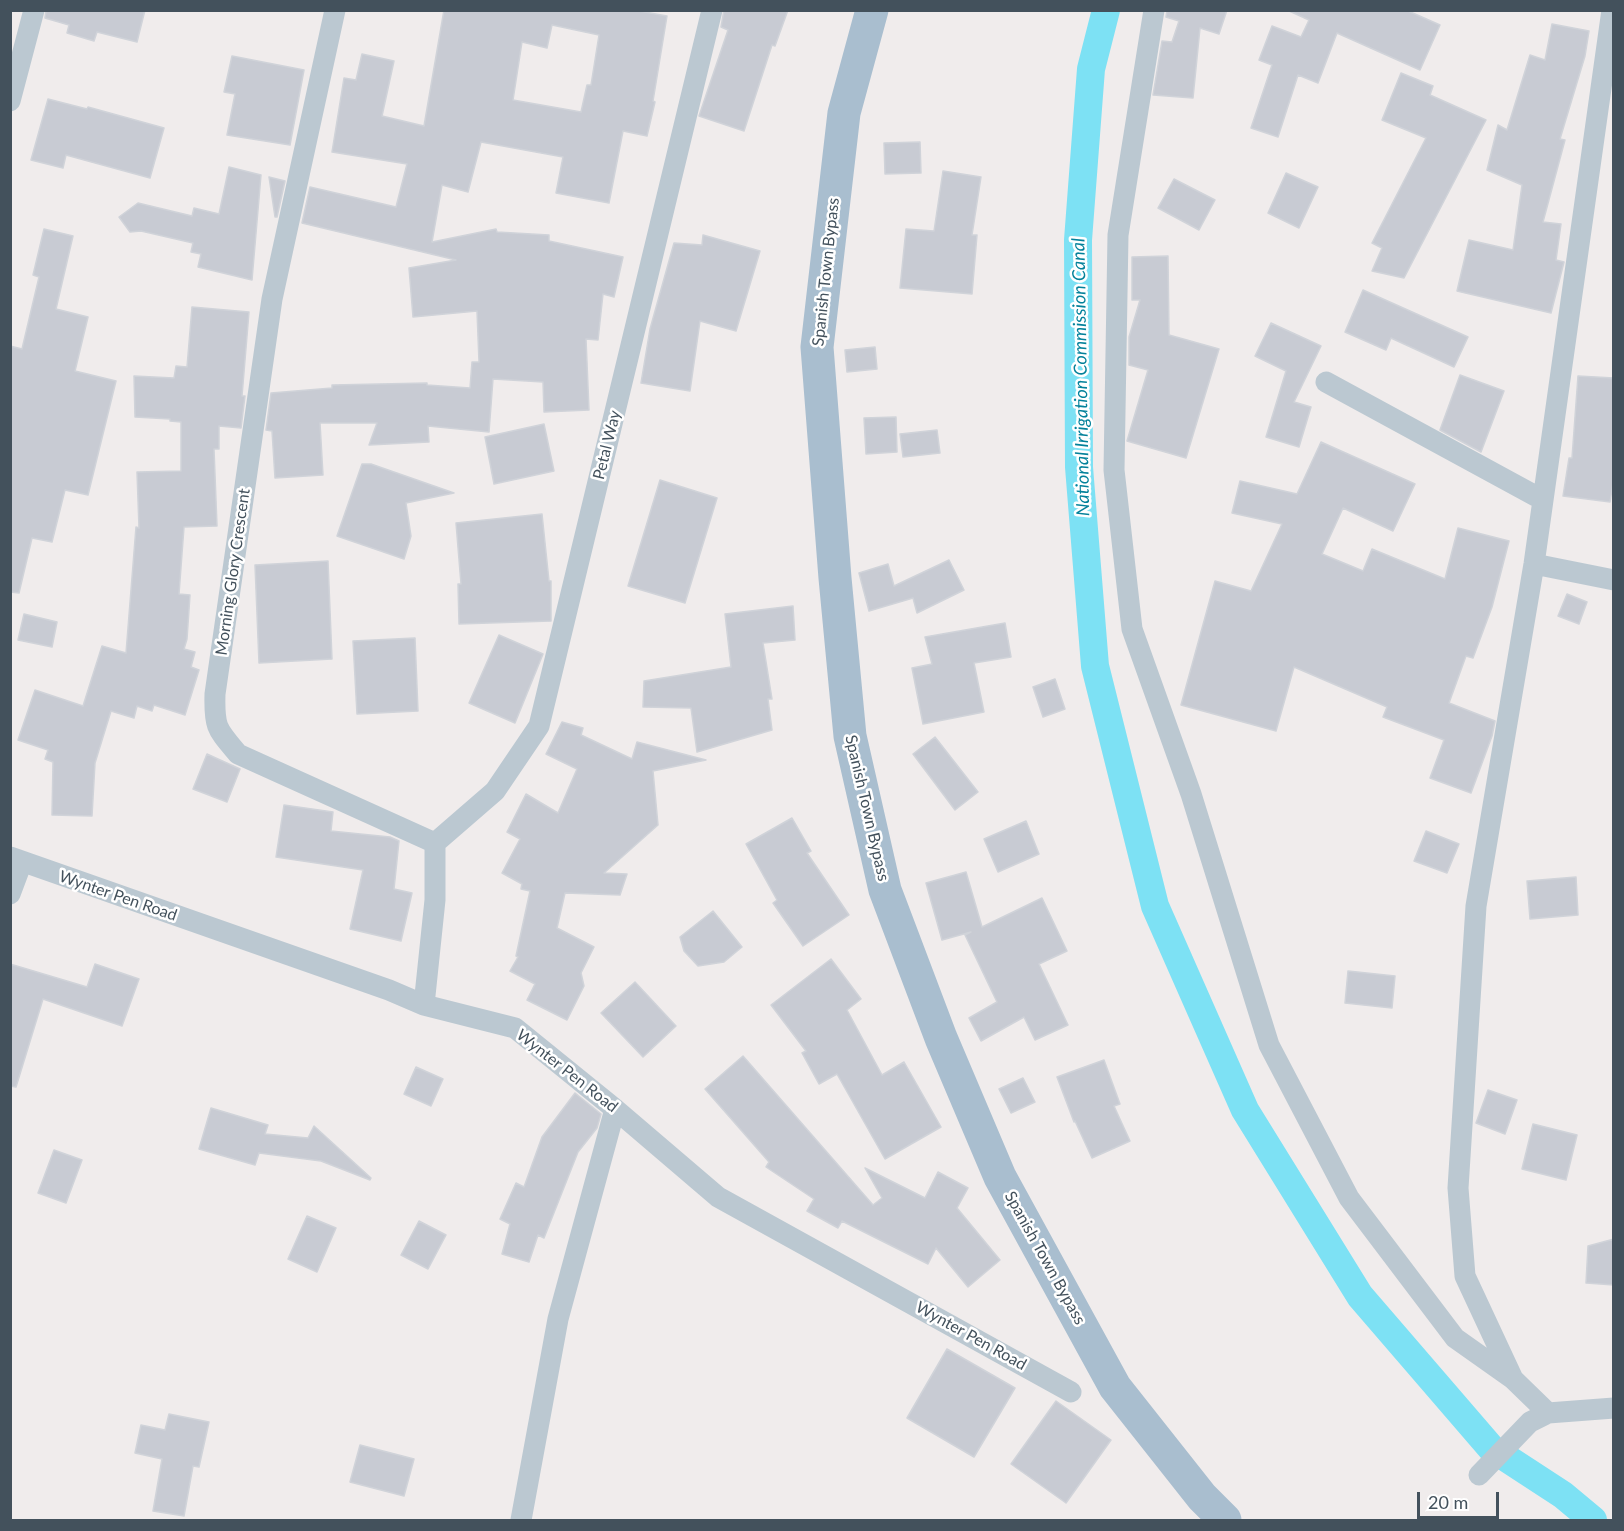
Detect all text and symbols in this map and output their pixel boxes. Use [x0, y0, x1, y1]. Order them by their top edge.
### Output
street label: Spanish Town Bypass [809, 197, 843, 347]
water label: National Irrigation Commission Canal [1068, 238, 1094, 516]
street label: Petal Way [589, 408, 625, 482]
street label: Morning Glory Crescent [212, 487, 254, 657]
street label: Spanish Town Bypass [841, 733, 893, 883]
street label: Wynter Pen Road [56, 867, 180, 925]
street label: Wynter Pen Road [512, 1025, 622, 1117]
street label: Spanish Town Bypass [1000, 1188, 1090, 1328]
street label: Wynter Pen Road [912, 1298, 1030, 1374]
scale bar [1420, 1480, 1502, 1518]
text: 20 m [1428, 1491, 1468, 1513]

